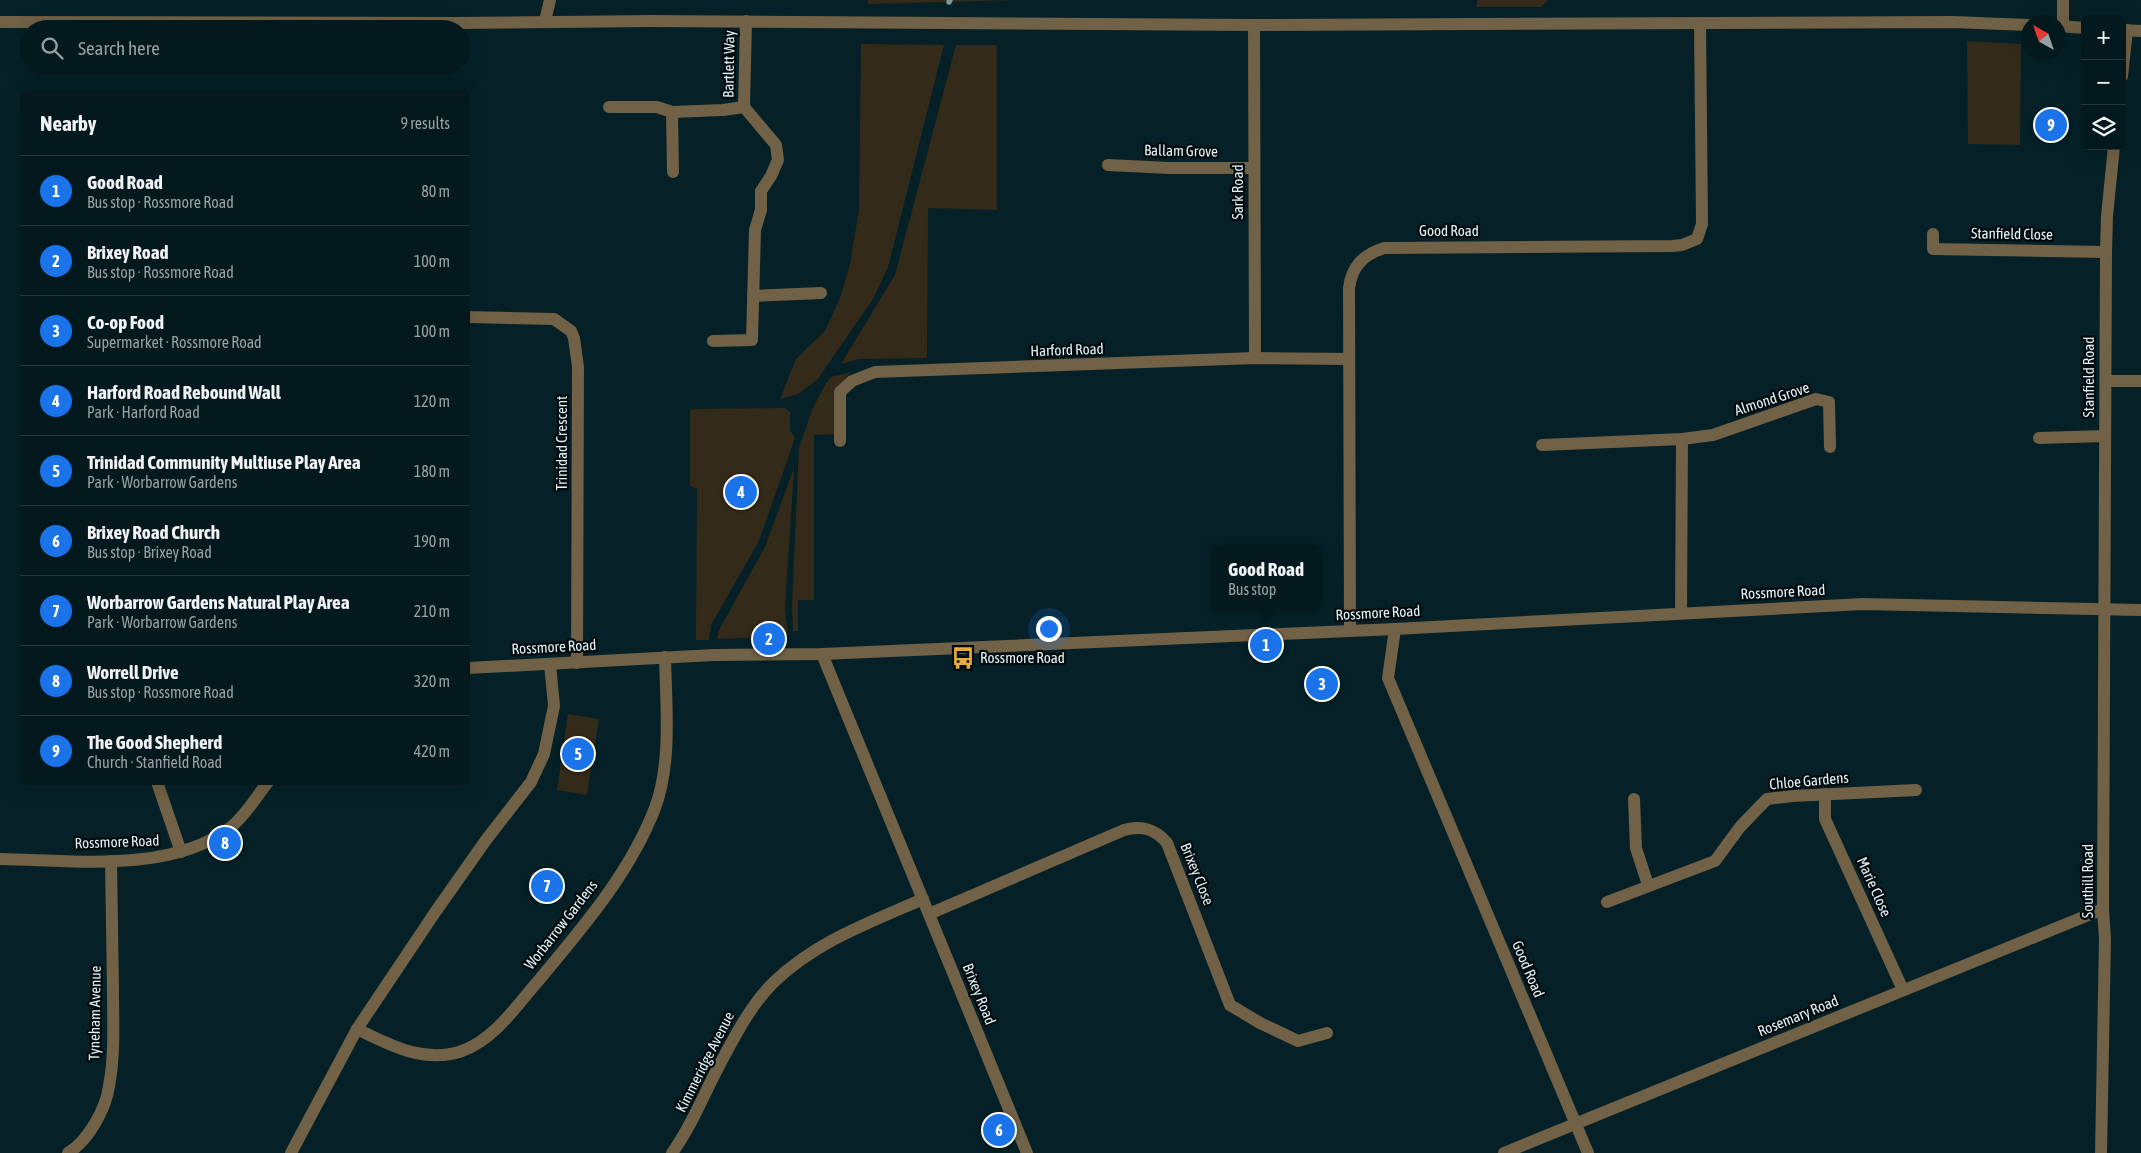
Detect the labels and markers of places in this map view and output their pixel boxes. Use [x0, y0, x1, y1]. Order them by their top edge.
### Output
pin: 9 [2035, 106, 2067, 144]
pin: 4 [725, 473, 757, 511]
pin: 2 [753, 620, 785, 658]
pin: 1 [1250, 626, 1282, 664]
bus stop icon: Rossmore Road [950, 645, 976, 671]
place label: Rossmore Road [980, 649, 1065, 666]
pin: 3 [1306, 665, 1338, 703]
pin: 5 [562, 735, 594, 773]
pin: 8 [209, 824, 241, 862]
pin: 7 [531, 867, 563, 905]
pin: 6 [983, 1111, 1015, 1149]

